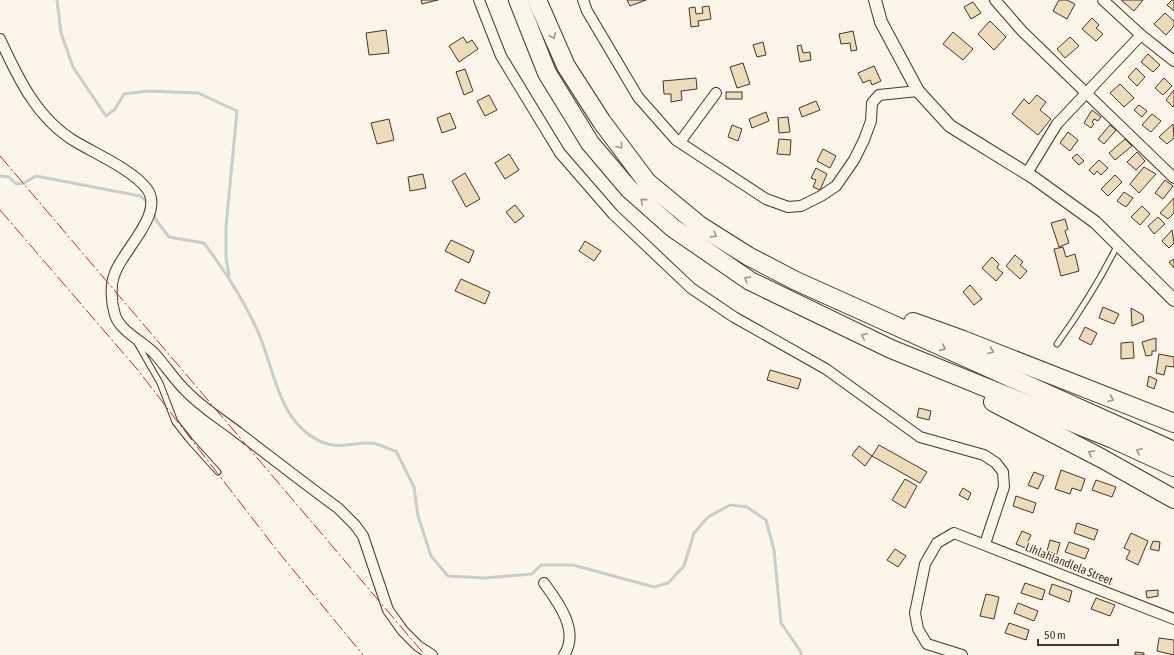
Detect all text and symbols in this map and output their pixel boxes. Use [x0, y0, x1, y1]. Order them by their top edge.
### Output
one-way arrow [548, 32, 556, 39]
one-way arrow [615, 142, 622, 149]
one-way arrow [640, 199, 648, 206]
one-way arrow [710, 230, 717, 237]
one-way arrow [744, 276, 751, 284]
one-way arrow [860, 333, 868, 341]
one-way arrow [940, 343, 947, 351]
one-way arrow [986, 346, 994, 354]
one-way arrow [1108, 394, 1115, 402]
one-way arrow [1135, 448, 1143, 456]
one-way arrow [1088, 450, 1095, 457]
street label: Lihlahlandlela Street [1023, 540, 1115, 588]
scale bar [1038, 621, 1118, 647]
text: 50 m [1044, 628, 1066, 642]

